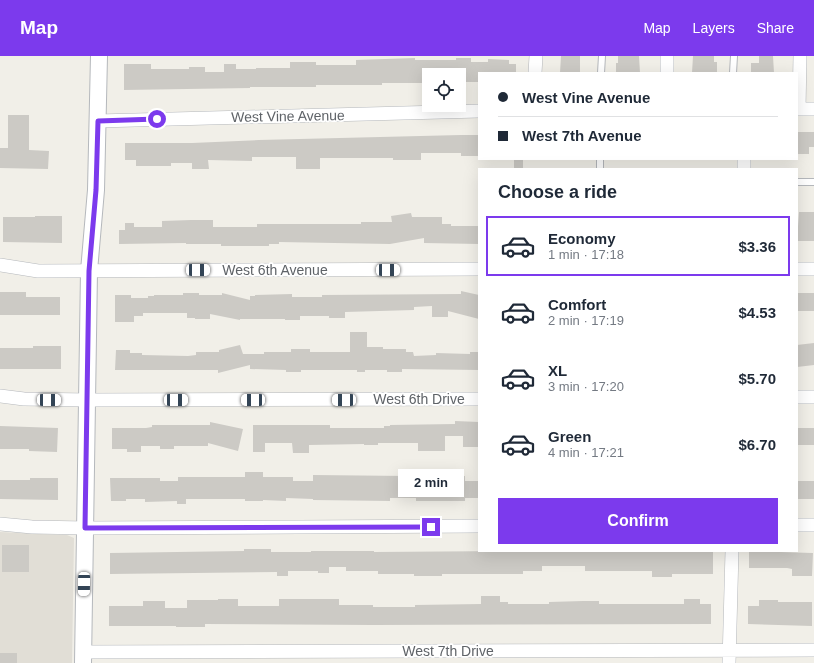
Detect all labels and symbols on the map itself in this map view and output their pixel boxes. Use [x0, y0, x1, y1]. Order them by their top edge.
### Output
street label: West Vine Avenue [231, 107, 345, 125]
route start [148, 110, 166, 128]
street label: West 6th Avenue [222, 262, 328, 278]
car [186, 264, 210, 276]
car [376, 264, 400, 276]
street label: West 6th Drive [373, 391, 465, 407]
car [37, 394, 61, 406]
car [164, 394, 188, 406]
car [241, 394, 265, 406]
car [332, 394, 356, 406]
callout: 2 min [398, 469, 464, 497]
route end [422, 518, 440, 536]
car [78, 572, 90, 596]
street label: West 7th Drive [402, 643, 494, 659]

